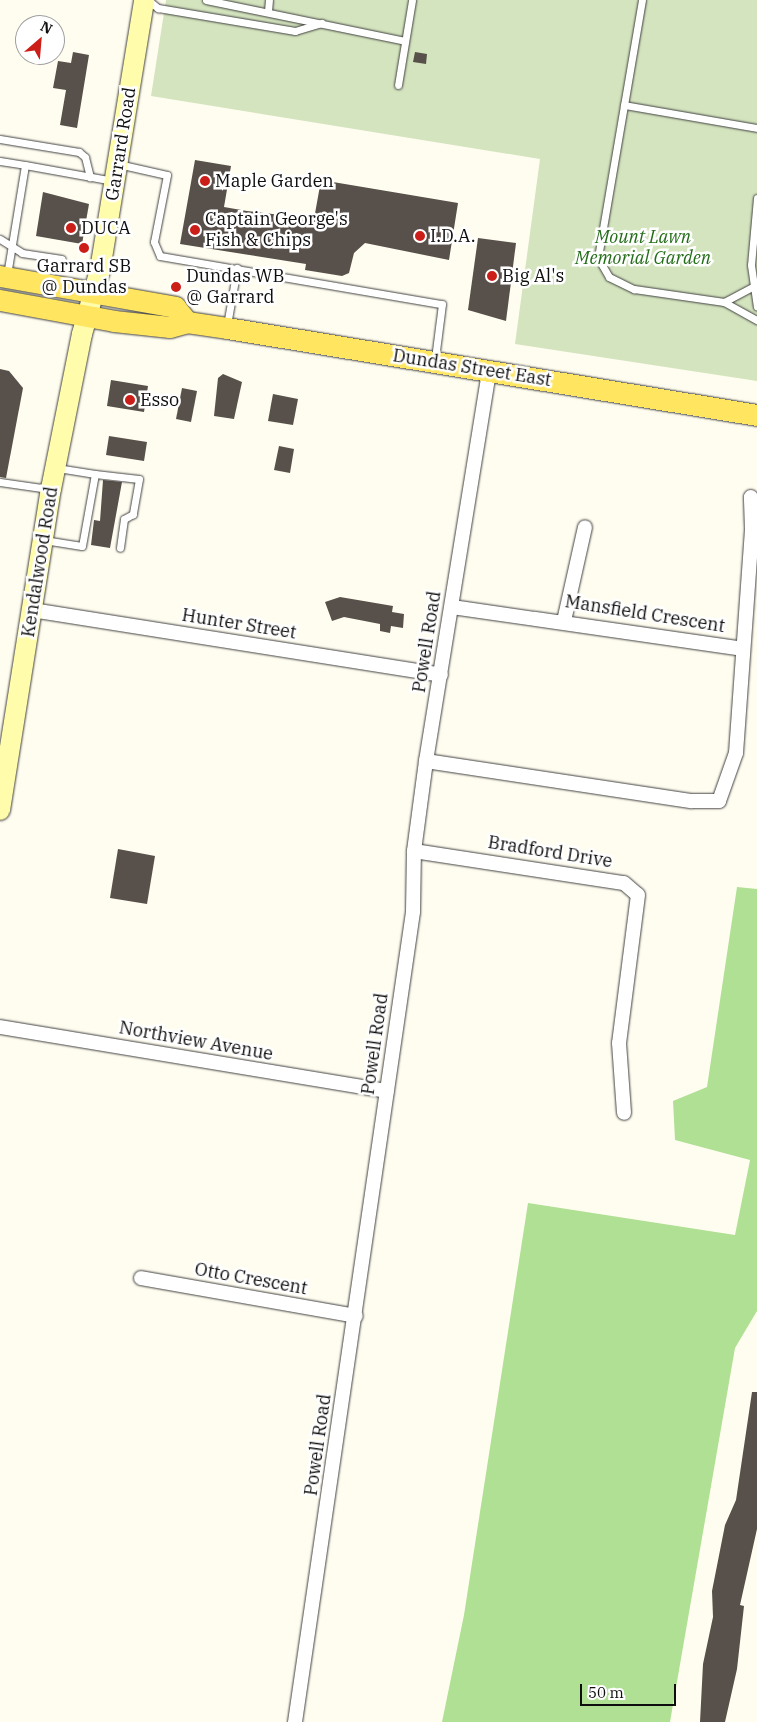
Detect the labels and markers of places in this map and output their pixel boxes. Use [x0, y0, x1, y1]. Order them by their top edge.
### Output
place label: Maple Garden [215, 170, 334, 192]
marker: Maple Garden [199, 175, 211, 187]
place label: Captain George's Fish & Chips [205, 209, 348, 252]
place label: DUCA [81, 217, 131, 239]
marker: DUCA [65, 222, 77, 234]
marker: Captain George's Fish & Chips [189, 224, 201, 236]
place label: I.D.A. [430, 225, 475, 247]
marker: I.D.A. [414, 230, 426, 242]
marker: Garrard SB @ Dundas [78, 242, 90, 254]
place label: Garrard SB @ Dundas [37, 256, 131, 298]
place label: Big Al's [502, 265, 564, 287]
place label: Dundas WB @ Garrard [186, 266, 285, 308]
marker: Big Al's [486, 270, 498, 282]
marker: Dundas WB @ Garrard [170, 281, 182, 293]
place label: Esso [140, 389, 179, 411]
marker: Esso [124, 394, 136, 406]

